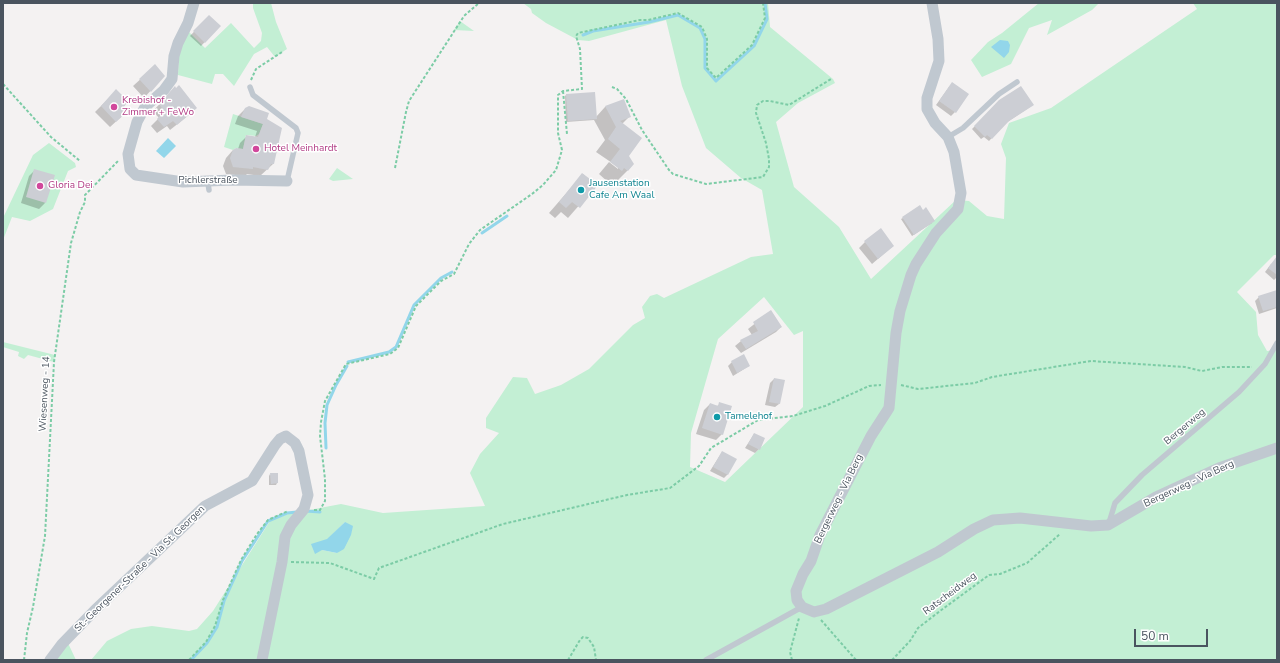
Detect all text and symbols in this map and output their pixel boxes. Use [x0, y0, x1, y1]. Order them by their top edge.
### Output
place label: Krebishof - Zimmer + FeWo [122, 95, 194, 118]
marker: Krebishof - Zimmer + FeWo [109, 102, 119, 112]
place label: Hotel Meinhardt [264, 143, 337, 155]
marker: Hotel Meinhardt [251, 144, 261, 154]
street label: Pichlerstraße [178, 175, 238, 187]
place label: Jausenstation Cafe Am Waal [589, 178, 654, 202]
place label: Gloria Dei [48, 180, 93, 192]
marker: Gloria Dei [35, 181, 45, 191]
marker: Jausenstation Cafe Am Waal [576, 185, 586, 195]
street label: Wiesenweg - 14 [37, 356, 53, 432]
street label: Bergerweg [1162, 406, 1208, 448]
place label: Tamelehof [725, 411, 772, 423]
marker: Tamelehof [712, 412, 722, 422]
street label: Bergerweg - Via Berg [812, 452, 866, 546]
street label: Bergerweg - Via Berg [1142, 458, 1236, 510]
street label: St.-Georgener-Straße - Via St. Georgen [72, 503, 208, 635]
street label: Ratscheidweg [921, 570, 979, 618]
scale bar [1136, 621, 1210, 647]
text: 50 m [1141, 628, 1169, 644]

